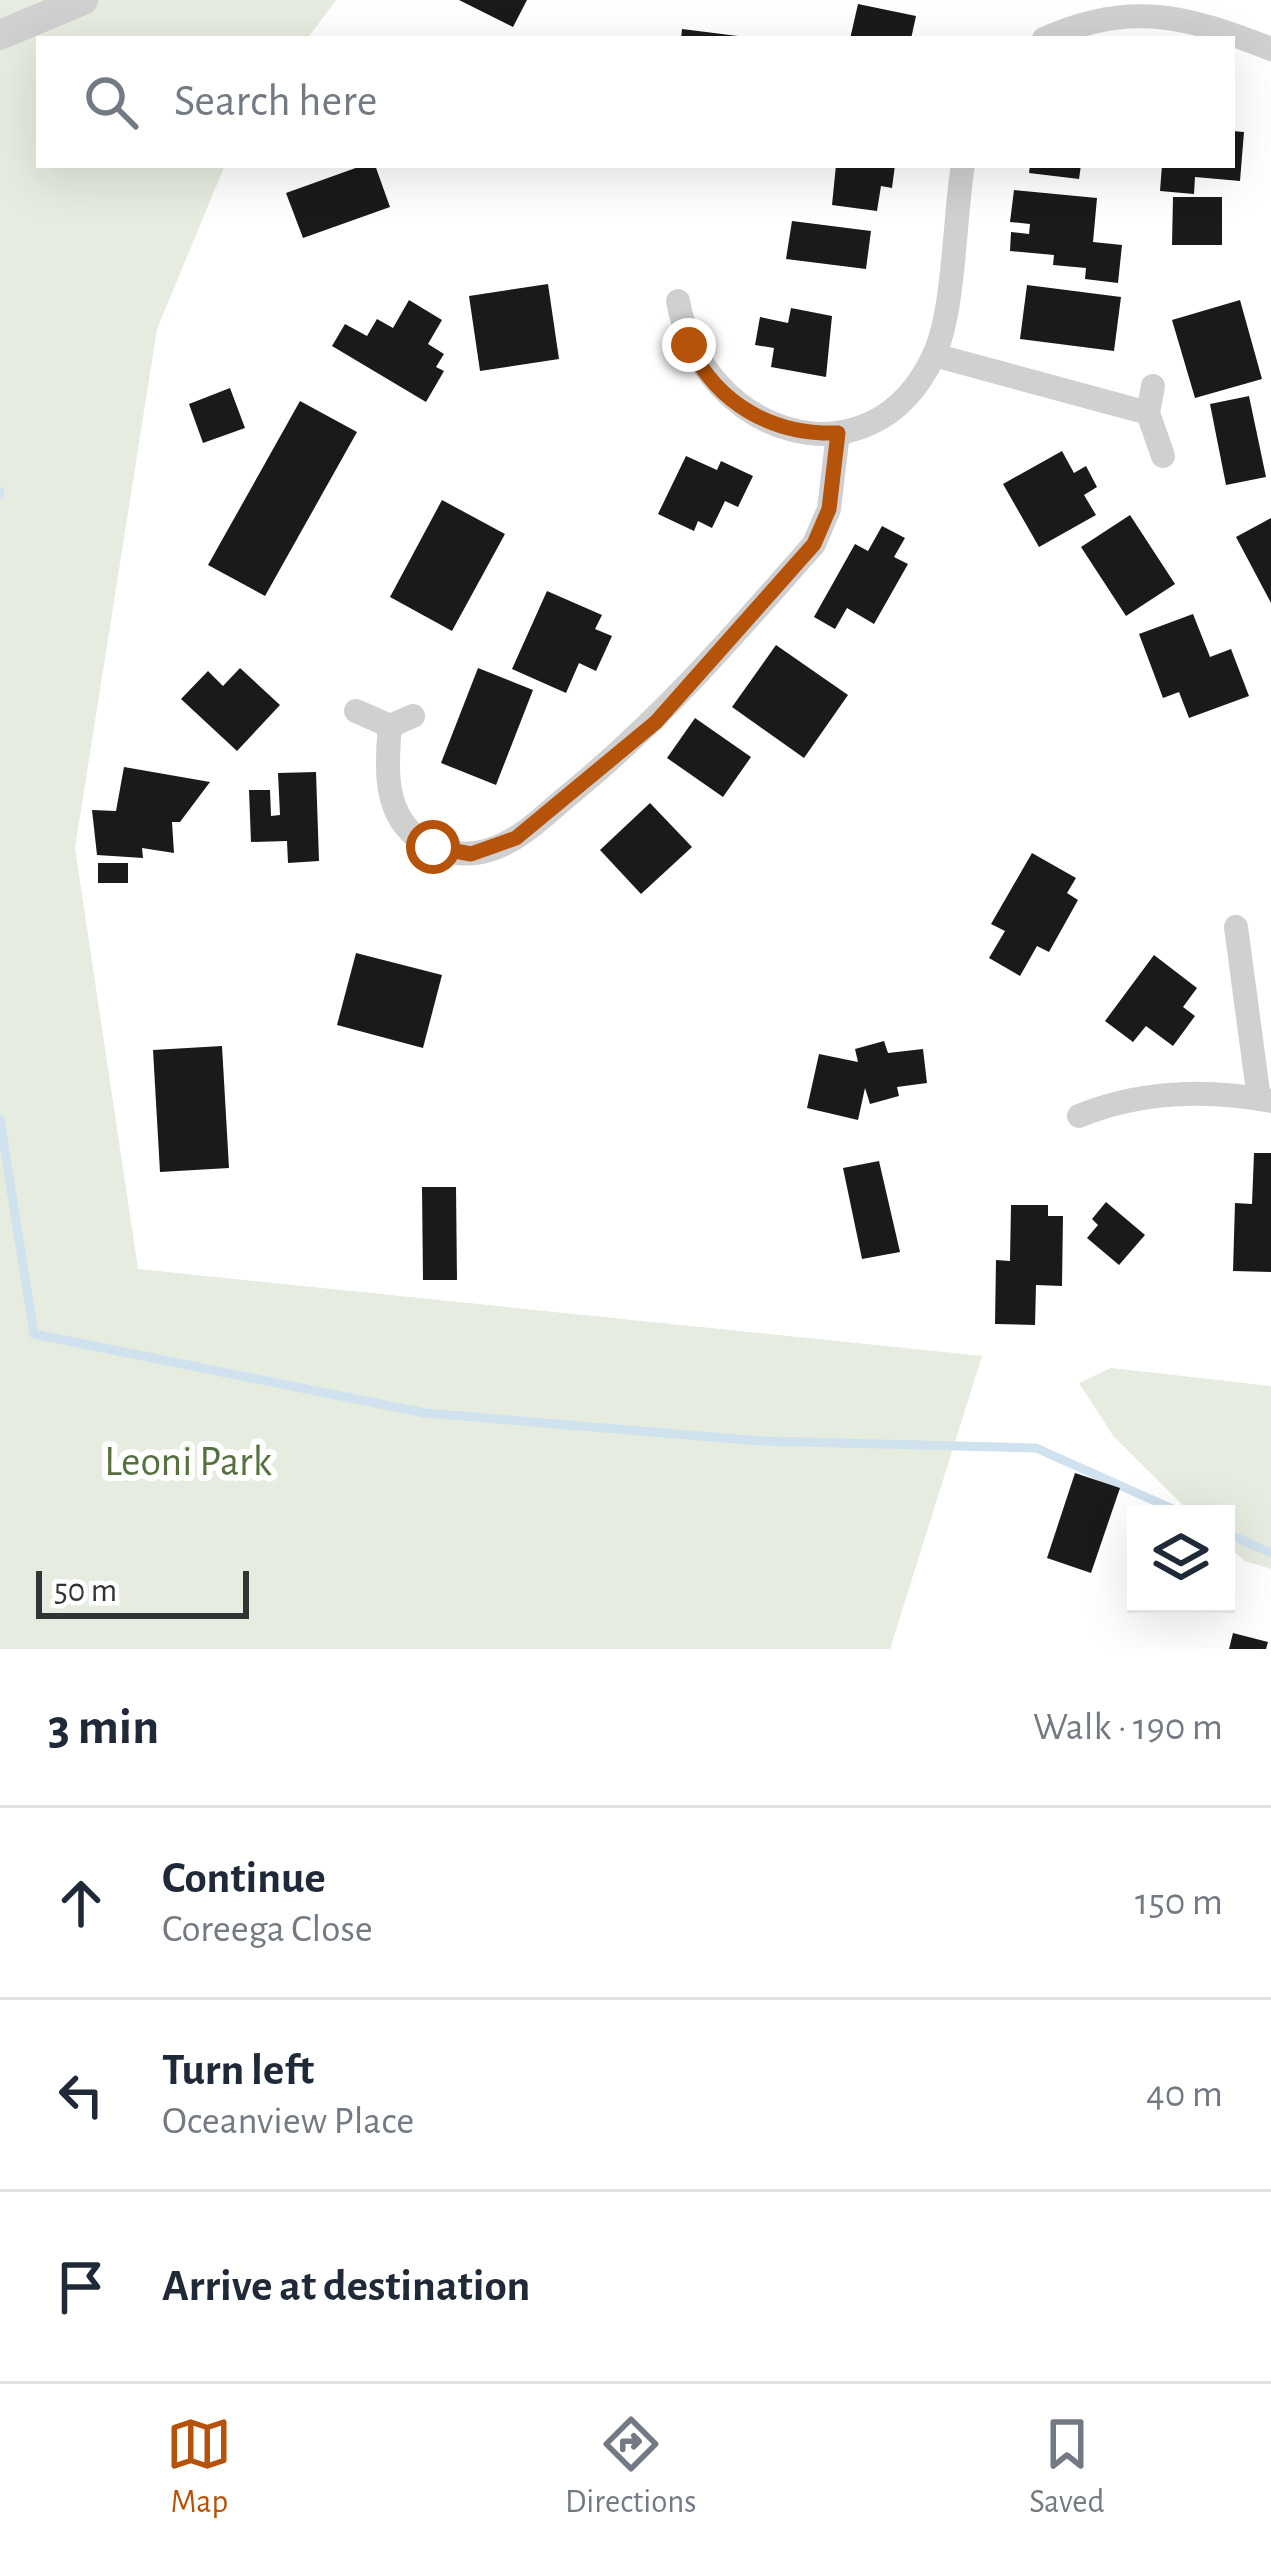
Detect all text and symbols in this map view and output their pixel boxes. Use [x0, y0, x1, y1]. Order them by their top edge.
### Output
search box [36, 36, 1235, 168]
icon: search [78, 69, 144, 135]
text: Search here [174, 79, 377, 124]
route end [662, 318, 716, 372]
route start [406, 820, 460, 874]
park label: Leoni Park [104, 1441, 272, 1483]
map controls [1127, 1505, 1235, 1613]
button: layers [1127, 1505, 1235, 1613]
scale bar [36, 1565, 249, 1618]
text: 50 m [54, 1575, 117, 1608]
text: 3 min [48, 1702, 159, 1753]
text: Walk · 190 m [1033, 1708, 1223, 1747]
text: Continue [162, 1856, 326, 1901]
icon: ahead [48, 1870, 114, 1936]
text: 150 m [1135, 1883, 1223, 1922]
text: Coreega Close [162, 1910, 373, 1949]
text: Turn left [162, 2048, 314, 2093]
icon: left [48, 2062, 114, 2128]
text: 40 m [1146, 2075, 1223, 2114]
text: Oceanview Place [162, 2102, 414, 2141]
icon: arrive [48, 2254, 114, 2320]
text: Arrive at destination [162, 2264, 530, 2309]
tab: Map [166, 2411, 232, 2523]
tab: Directions [565, 2411, 696, 2523]
tab: Saved [1029, 2411, 1105, 2523]

